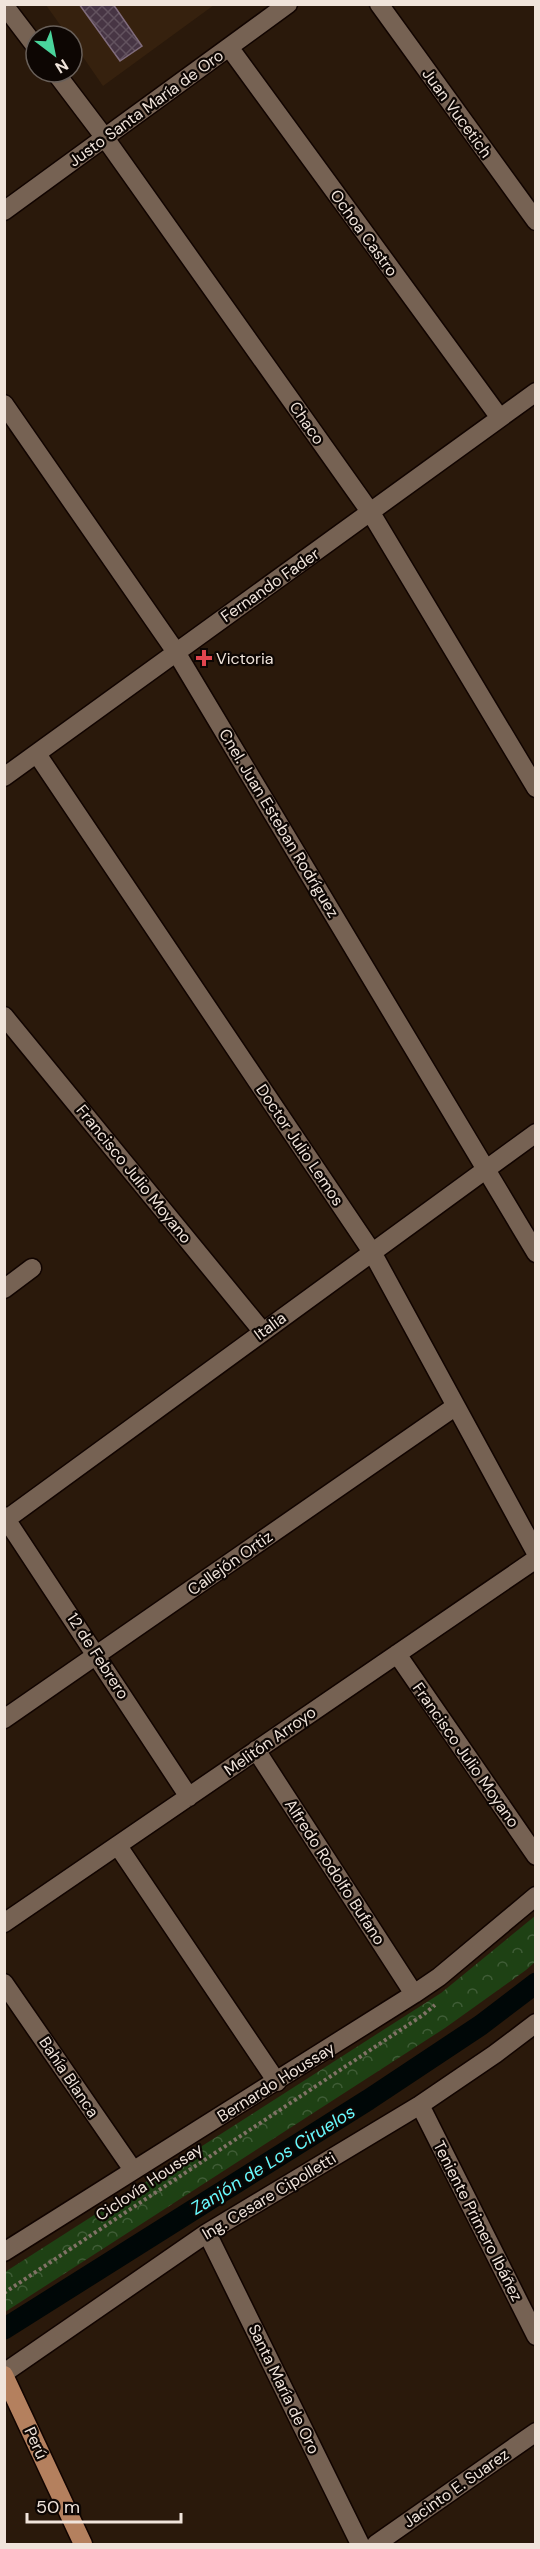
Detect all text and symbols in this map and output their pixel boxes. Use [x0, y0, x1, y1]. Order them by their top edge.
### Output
north arrow [24, 24, 84, 84]
street label: Justo Santa María de Oro [64, 45, 228, 171]
text: N [51, 54, 72, 78]
street label: Juan Vucetich [418, 64, 496, 162]
street label: Ochoa Castro [325, 185, 403, 281]
street label: Chaco [285, 397, 329, 449]
street label: Fernando Fader [217, 543, 324, 627]
place label: Victoria [216, 648, 273, 669]
marker: Victoria [197, 651, 211, 665]
street label: Cnel. Juan Esteban Rodríguez [214, 725, 344, 921]
street label: Doctor Julio Lemos [251, 1080, 349, 1210]
street label: Francisco Julio Moyano [71, 1100, 197, 1248]
street label: Italia [250, 1307, 290, 1345]
street label: Callejón Ortiz [183, 1526, 277, 1600]
street label: 12 de Febrero [62, 1609, 134, 1703]
street label: Francisco Julio Moyano [408, 1678, 524, 1832]
street label: Melitón Arroyo [220, 1702, 320, 1780]
street label: Alfredo Rodolfo Bufano [280, 1795, 390, 1949]
street label: Bahía Blanca [34, 2033, 104, 2121]
street label: Bernardo Houssay [213, 2037, 339, 2127]
water label: Zanjón de Los Ciruelos [186, 2100, 360, 2220]
street label: Teniente Primero Ibáñez [428, 2137, 528, 2305]
street label: Ciclovía Houssay [91, 2138, 207, 2226]
street label: Ing. Cesare Cipolletti [198, 2148, 340, 2244]
street label: Santa María de Oro [243, 2321, 325, 2457]
street label: Perú [20, 2424, 52, 2462]
street label: Jacinto E. Suarez [399, 2444, 513, 2532]
scale bar [27, 2486, 182, 2524]
text: 50 m [36, 2495, 80, 2519]

